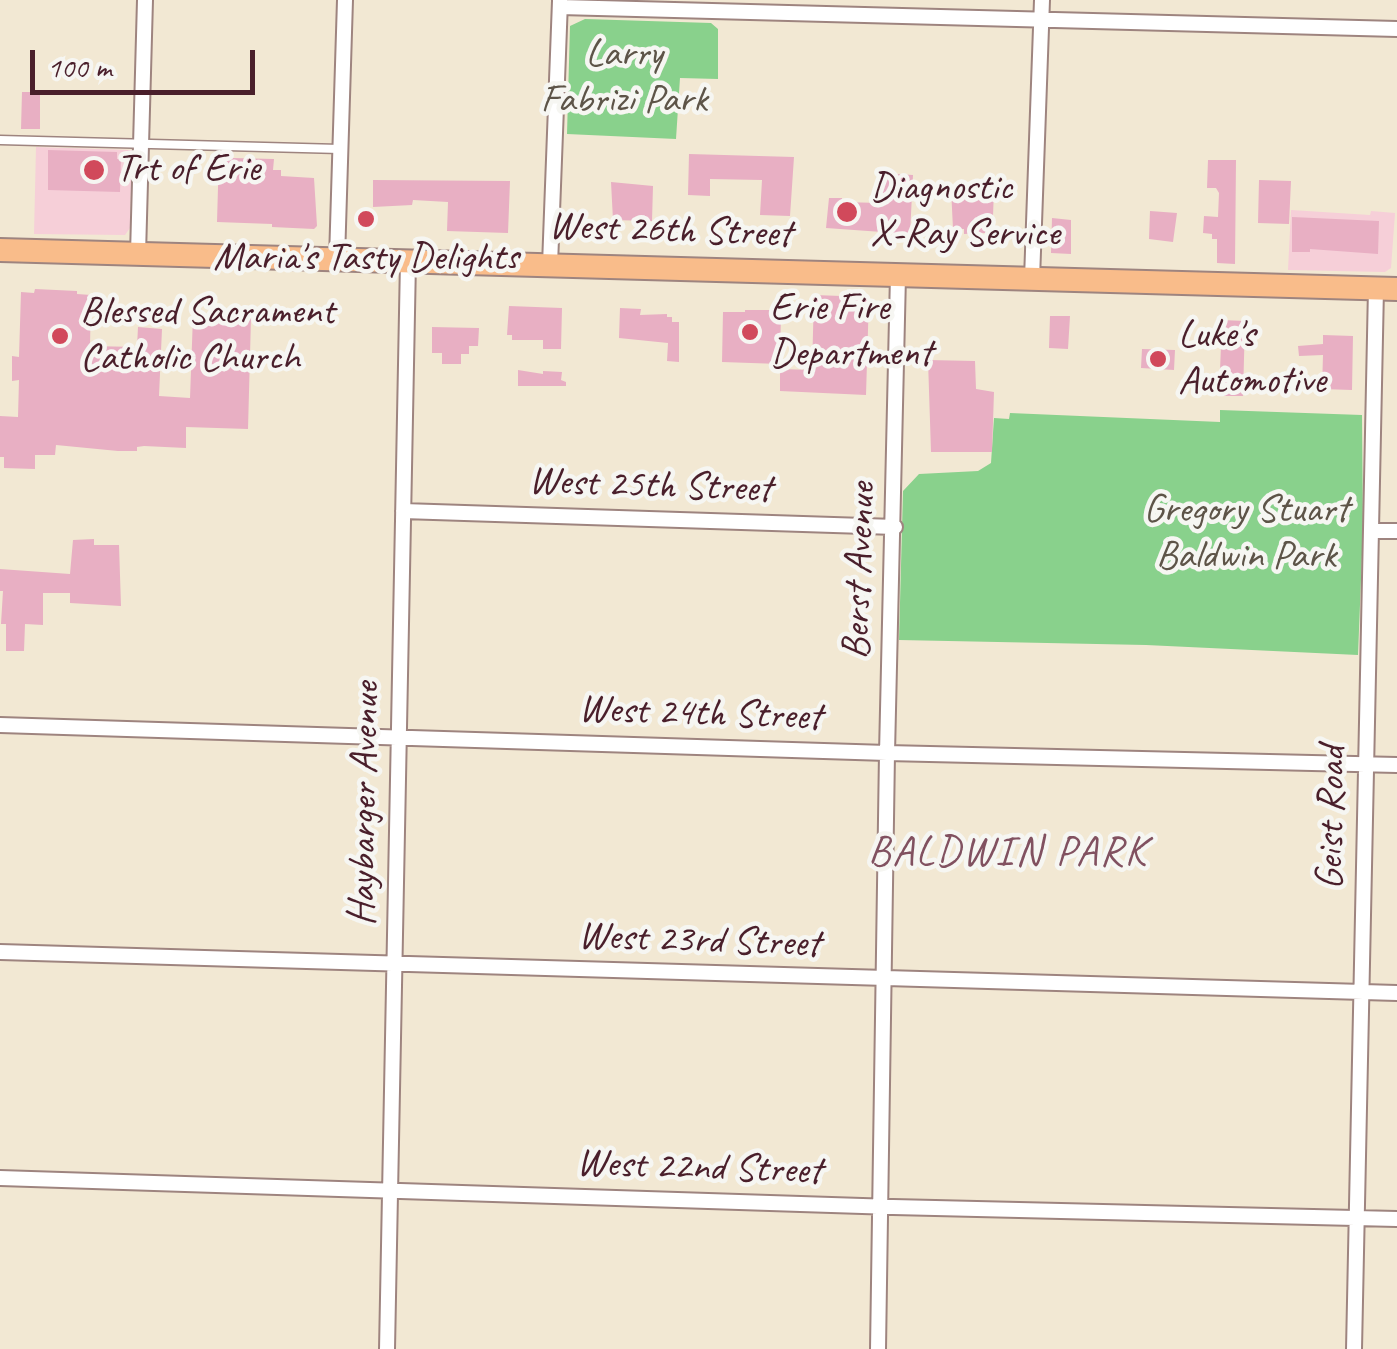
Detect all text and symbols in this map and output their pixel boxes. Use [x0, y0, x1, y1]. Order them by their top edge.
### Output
scale bar [35, 30, 260, 92]
park label: Larry Fabrizi Park [541, 31, 707, 125]
text: 100 m [47, 48, 112, 86]
place label: Trt of Erie [116, 146, 260, 194]
marker: Trt of Erie [81, 157, 107, 183]
place label: Diagnostic X-Ray Service [870, 165, 1060, 259]
marker: Diagnostic X-Ray Service [834, 199, 860, 225]
street label: West 26th Street [548, 203, 792, 259]
marker: Maria's Tasty Delights [355, 208, 377, 230]
place label: Maria's Tasty Delights [213, 235, 519, 283]
place label: Erie Fire Department [770, 285, 932, 379]
place label: Blessed Sacrament Catholic Church [80, 289, 334, 383]
place label: Luke's Automotive [1178, 312, 1326, 406]
marker: Erie Fire Department [739, 321, 761, 343]
marker: Blessed Sacrament Catholic Church [49, 325, 71, 347]
marker: Luke's Automotive [1147, 348, 1169, 370]
street label: West 25th Street [528, 458, 772, 514]
street label: Berst Avenue [833, 482, 887, 660]
park label: Gregory Stuart Baldwin Park [1144, 487, 1348, 581]
street label: Haybarger Avenue [339, 682, 391, 926]
street label: West 24th Street [578, 686, 822, 742]
street label: Geist Road [1307, 746, 1357, 890]
district label: BALDWIN PARK [871, 828, 1145, 878]
street label: West 23rd Street [577, 913, 821, 969]
street label: West 22nd Street [576, 1140, 822, 1196]

